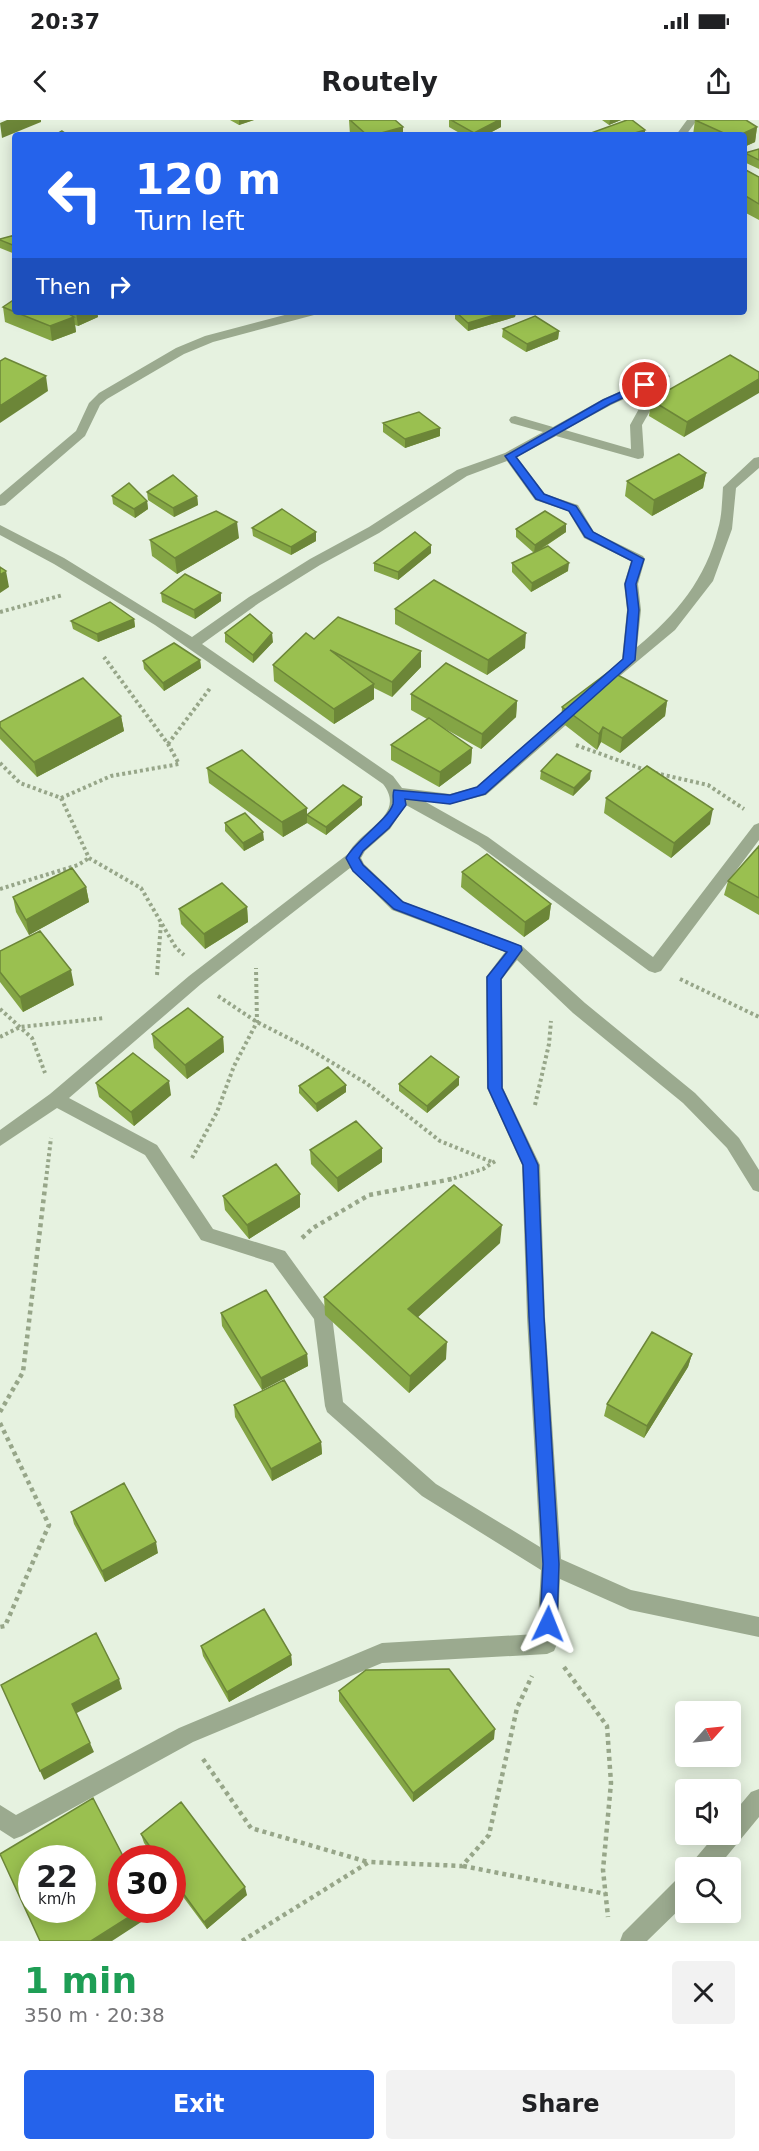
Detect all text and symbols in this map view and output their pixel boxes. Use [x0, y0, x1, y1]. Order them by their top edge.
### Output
text: 20:37 [30, 9, 100, 34]
icon: back [24, 65, 57, 98]
icon: share [702, 65, 735, 98]
text: Routely [321, 66, 438, 97]
text: 120 m [135, 155, 281, 204]
icon: left [36, 156, 114, 234]
text: Turn left [135, 205, 245, 236]
icon: right [103, 270, 136, 303]
text: Then [36, 274, 91, 299]
pin [619, 359, 670, 410]
icon: arrive [628, 368, 661, 401]
position arrow [516, 1592, 580, 1656]
north arrow [675, 1701, 741, 1767]
map controls [675, 1701, 741, 1923]
button: sound [675, 1779, 741, 1845]
speed limit sign: 30 [108, 1845, 186, 1923]
button: search [675, 1857, 741, 1923]
text: 22 [36, 1859, 78, 1894]
text: km/h [38, 1890, 76, 1908]
text: 1 min [24, 1960, 137, 2001]
button: close [672, 1961, 735, 2024]
text: 350 m · 20:38 [24, 2003, 165, 2027]
button: Exit [24, 2070, 374, 2139]
button: Share [386, 2070, 735, 2139]

